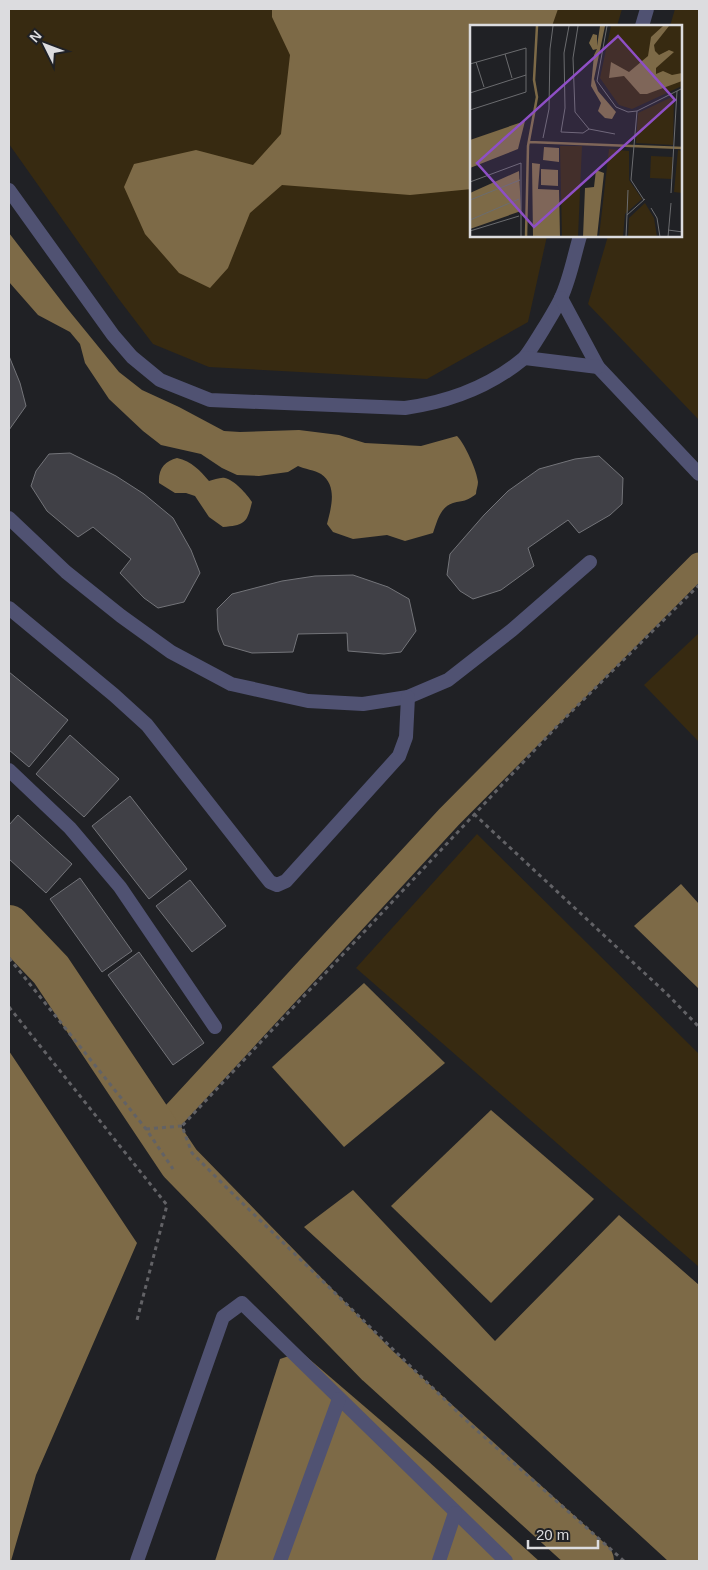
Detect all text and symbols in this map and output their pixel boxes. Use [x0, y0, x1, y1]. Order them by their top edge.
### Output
north arrow [20, 20, 70, 70]
inset map [470, 25, 683, 238]
text: N [26, 27, 45, 45]
scale bar [528, 1518, 598, 1550]
text: 20 m [536, 1526, 569, 1543]

